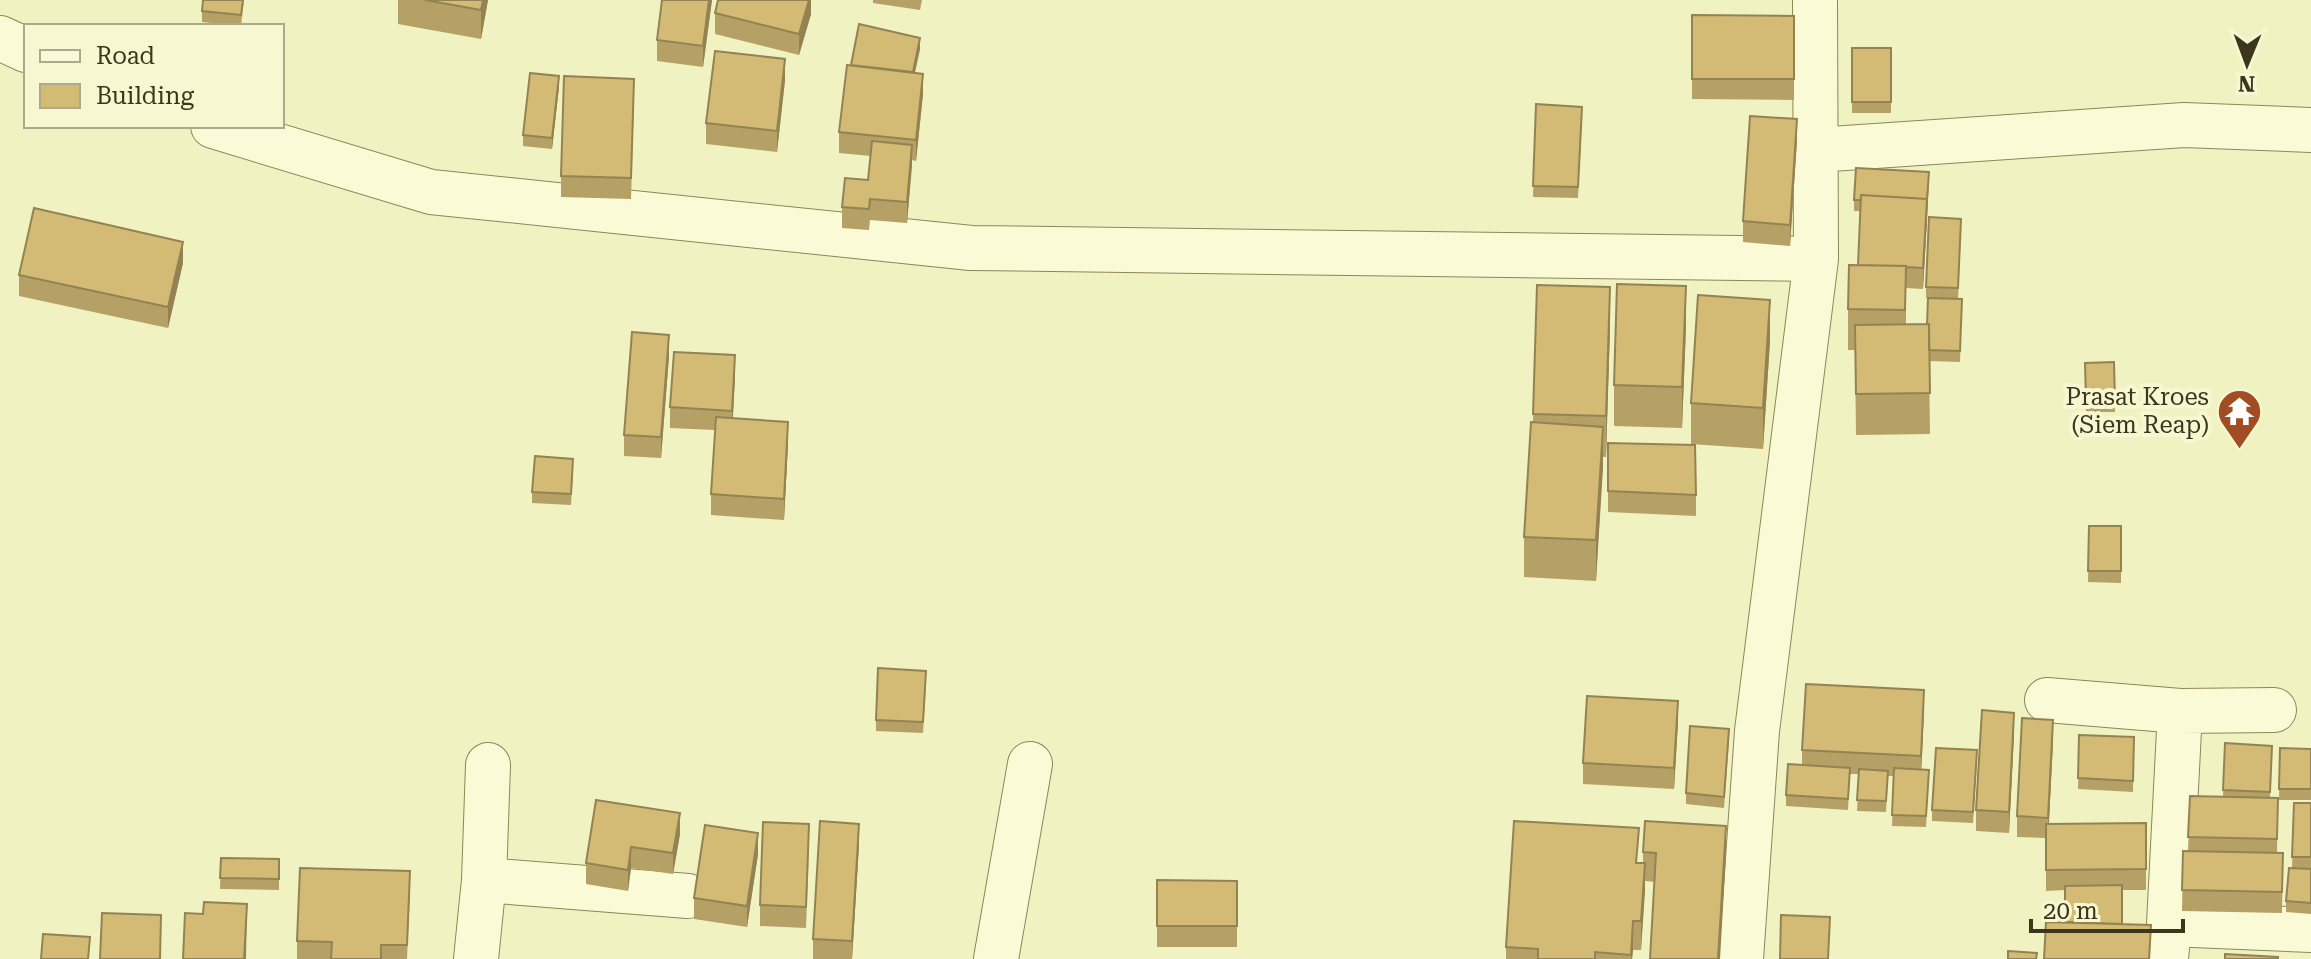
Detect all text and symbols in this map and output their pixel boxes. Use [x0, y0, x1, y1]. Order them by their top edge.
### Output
legend [24, 24, 284, 128]
north arrow [2207, 24, 2287, 104]
text: Road [96, 42, 155, 70]
text: N [2238, 71, 2255, 96]
text: Building [96, 82, 194, 110]
place label: Prasat Kroes (Siem Reap) [2065, 383, 2209, 439]
temple icon: Prasat Kroes (Siem Reap) [2216, 387, 2264, 450]
scale bar [2031, 883, 2183, 933]
text: 20 m [2043, 897, 2098, 925]

